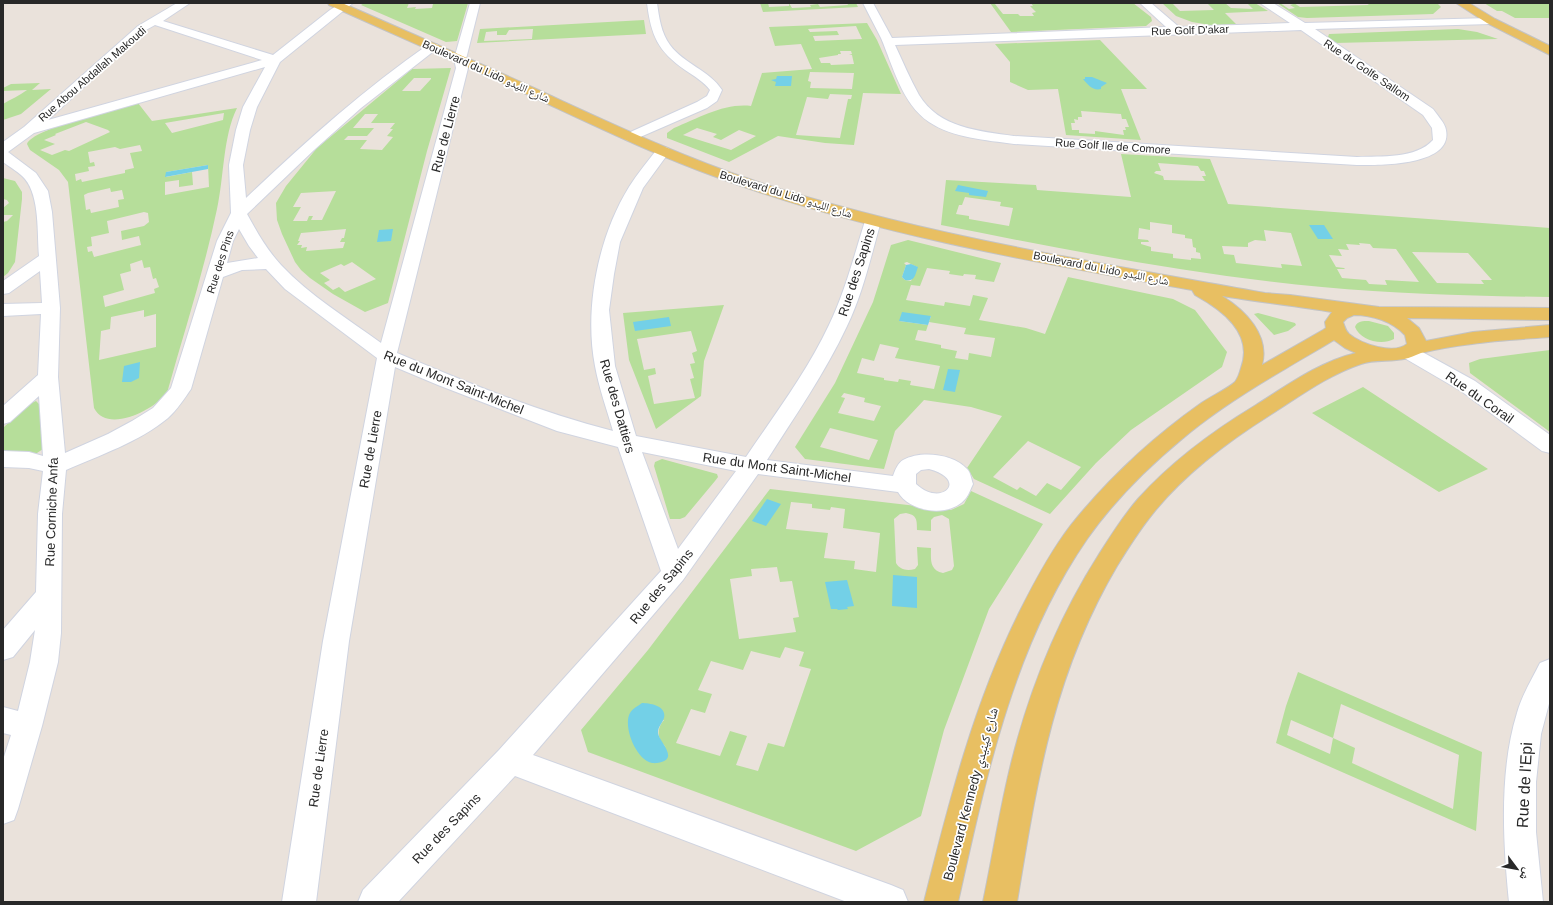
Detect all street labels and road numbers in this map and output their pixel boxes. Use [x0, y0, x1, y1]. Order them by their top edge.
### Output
street label: Rue Golf D'akar [1151, 23, 1229, 37]
street label: Rue Abou Abdallah Makoudi [36, 24, 148, 124]
street label: Rue du Golfe Sallom [1322, 37, 1412, 103]
street label: Boulevard du Lido شارع الليدو [420, 38, 551, 105]
street label: Rue de Lierre [428, 94, 463, 174]
street label: Rue Golf Ile de Comore [1055, 136, 1171, 156]
street label: Boulevard du Lido شارع الليدو [718, 168, 854, 221]
street label: Rue des Sapins [835, 226, 878, 318]
street label: Rue des Pins [204, 229, 236, 295]
street label: Boulevard du Lido شارع الليدو [1032, 249, 1170, 288]
street label: Rue du Mont Saint-Michel [382, 347, 526, 417]
street label: Rue des Dattiers [597, 358, 638, 455]
street label: Rue du Corail [1443, 368, 1517, 426]
street label: Rue de Lierre [356, 409, 385, 489]
street label: Rue du Mont Saint-Michel [702, 450, 852, 485]
street label: Rue Corniche Anfa [42, 456, 61, 567]
street label: Rue des Sapins [627, 546, 696, 627]
street label: Boulevard Kennedy شارع كينيدي [940, 706, 1004, 883]
street label: Rue de Lierre [306, 728, 331, 808]
street label: Rue de l'Epi [1514, 742, 1535, 828]
street label: Rue des Sapins [409, 790, 484, 867]

